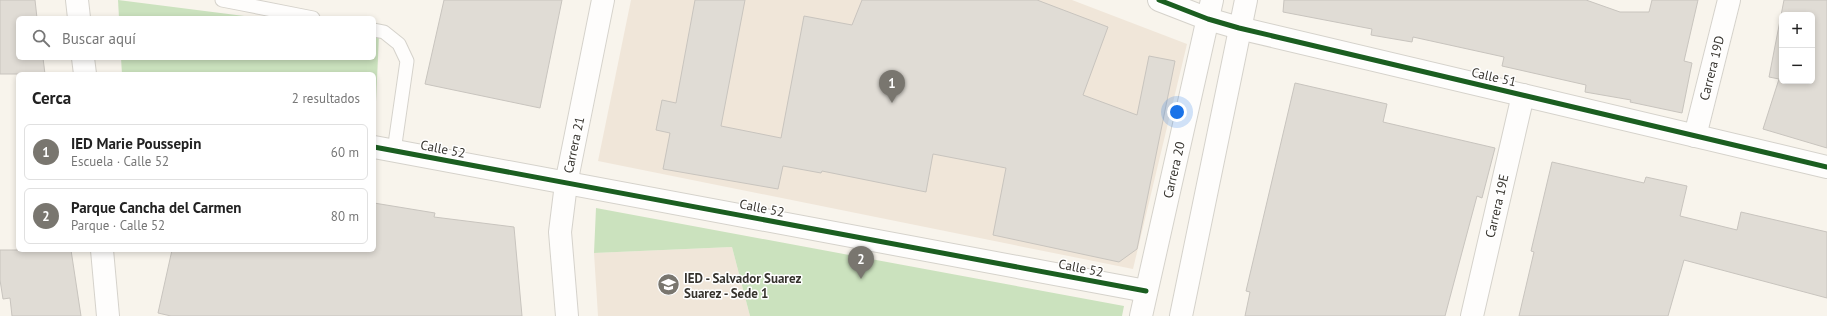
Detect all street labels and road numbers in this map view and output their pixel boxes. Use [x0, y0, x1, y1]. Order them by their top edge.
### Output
street label: Carrera 19D [1696, 34, 1728, 102]
street label: Calle 51 [1470, 64, 1518, 90]
street label: Carrera 21 [560, 115, 588, 175]
street label: Calle 52 [419, 136, 467, 162]
street label: Carrera 20 [1159, 140, 1189, 200]
street label: Carrera 19E [1481, 173, 1513, 239]
street label: Calle 52 [738, 195, 786, 221]
street label: Calle 52 [1057, 255, 1105, 281]

